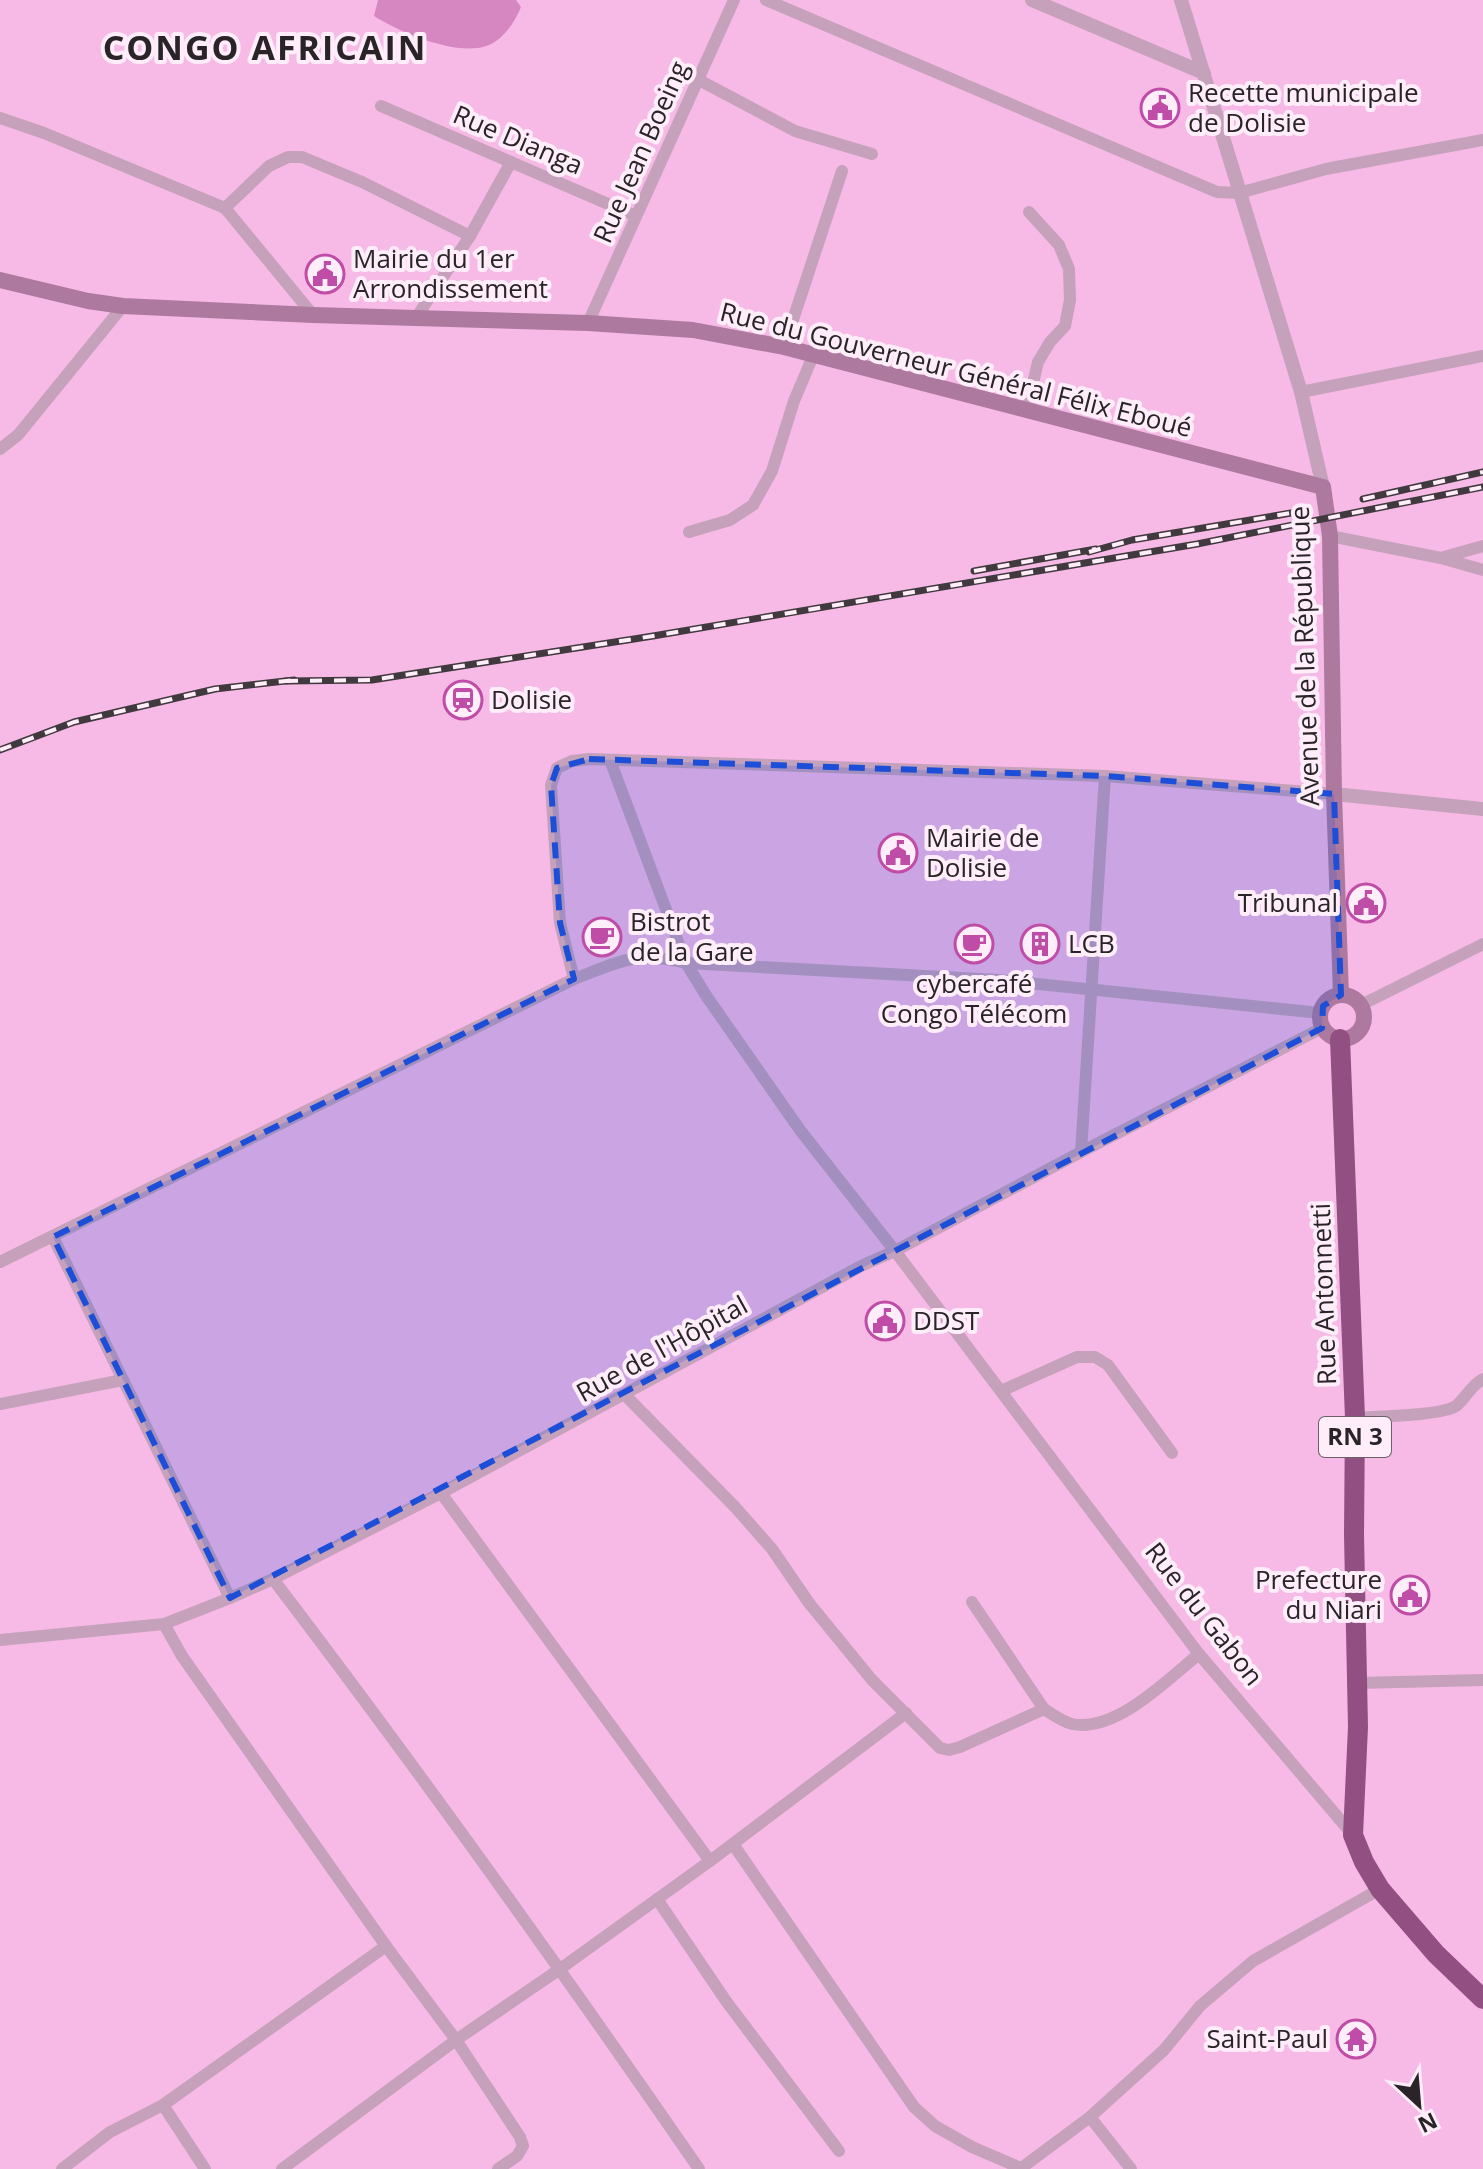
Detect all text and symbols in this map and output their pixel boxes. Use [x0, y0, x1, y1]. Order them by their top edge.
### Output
district label: CONGO AFRICAIN [103, 24, 427, 70]
street label: Rue Jean Boeing [584, 55, 696, 248]
place label: Recette municipale de Dolisie [1188, 74, 1419, 140]
public building icon: Recette municipale de Dolisie [1139, 87, 1181, 129]
street label: Rue Dianga [448, 96, 589, 183]
place label: Mairie du 1er Arrondissement [353, 240, 548, 306]
public building icon: Mairie du 1er Arrondissement [304, 253, 346, 295]
street label: Rue du Gouverneur Général Félix Eboué [717, 293, 1196, 445]
street label: Avenue de la République [1281, 505, 1327, 807]
station icon: Dolisie [442, 679, 484, 721]
place label: Dolisie [491, 681, 572, 717]
place label: Mairie de Dolisie [926, 819, 1039, 885]
public building icon: Mairie de Dolisie [877, 832, 919, 874]
public building icon: Tribunal [1345, 882, 1387, 924]
place label: Tribunal [1238, 884, 1338, 920]
place label: Bistrot de la Gare [630, 903, 754, 969]
cafe icon: Bistrot de la Gare [581, 916, 623, 958]
cafe icon: cybercafé Congo Télécom [953, 923, 995, 965]
building icon: LCB [1019, 923, 1061, 965]
place label: LCB [1068, 925, 1115, 961]
place label: cybercafé Congo Télécom [881, 965, 1067, 1031]
street label: Rue Antonnetti [1302, 1202, 1344, 1386]
street label: Rue de l'Hôpital [570, 1286, 754, 1410]
public building icon: DDST [864, 1300, 906, 1342]
place label: DDST [913, 1302, 980, 1338]
road number: RN 3 [1319, 1417, 1391, 1457]
street label: Rue du Gabon [1137, 1534, 1272, 1693]
place label: Prefecture du Niari [1255, 1561, 1382, 1627]
public building icon: Prefecture du Niari [1389, 1574, 1431, 1616]
temple icon: Saint-Paul [1335, 2018, 1377, 2060]
place label: Saint-Paul [1207, 2020, 1328, 2056]
north arrow [1379, 2065, 1459, 2145]
text: N [1414, 2106, 1443, 2141]

